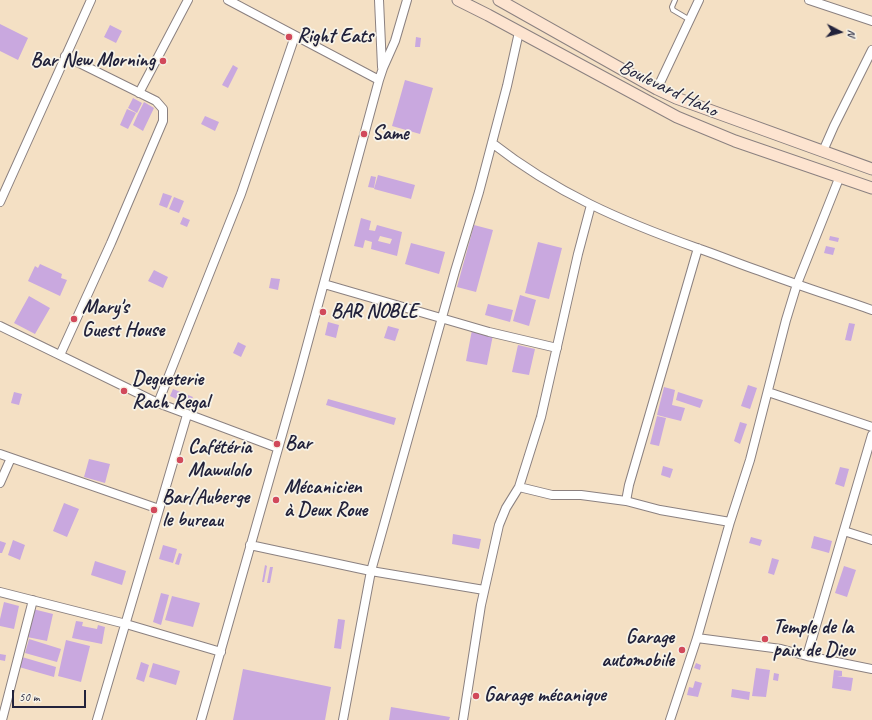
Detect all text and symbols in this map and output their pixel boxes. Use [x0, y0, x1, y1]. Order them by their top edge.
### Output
north arrow [820, 12, 860, 52]
place label: Right Eats [297, 25, 373, 49]
text: N [845, 29, 859, 37]
marker: Right Eats [284, 32, 294, 42]
place label: Bar New Morning [31, 49, 155, 73]
street label: Boulevard Haho [615, 55, 721, 123]
marker: Bar New Morning [158, 56, 168, 66]
place label: Same [372, 122, 409, 146]
marker: Same [359, 129, 369, 139]
place label: Mary's Guest House [82, 296, 164, 343]
place label: BAR NOBLE [331, 300, 418, 324]
marker: BAR NOBLE [318, 307, 328, 317]
marker: Mary's Guest House [69, 314, 79, 324]
place label: Degueterie Rach Regal [132, 368, 209, 415]
marker: Degueterie Rach Regal [119, 386, 129, 396]
place label: Bar [285, 432, 312, 456]
place label: Cafétéria Mawulolo [188, 436, 251, 483]
marker: Bar [272, 439, 282, 449]
marker: Cafétéria Mawulolo [175, 455, 185, 465]
place label: Mécanicien à Deux Roue [284, 476, 367, 523]
place label: Bar/Auberge le bureau [162, 486, 249, 533]
marker: Mécanicien à Deux Roue [271, 495, 281, 505]
marker: Bar/Auberge le bureau [149, 505, 159, 515]
place label: Temple de la paix de Dieu [773, 616, 855, 663]
place label: Garage automobile [601, 626, 674, 673]
marker: Temple de la paix de Dieu [760, 634, 770, 644]
marker: Garage automobile [677, 645, 687, 655]
scale bar [14, 682, 88, 708]
place label: Garage mécanique [484, 684, 606, 708]
text: 50 m [19, 689, 39, 705]
marker: Garage mécanique [471, 691, 481, 701]

